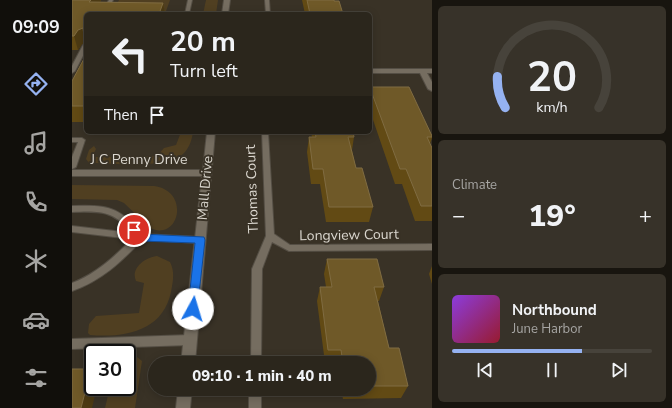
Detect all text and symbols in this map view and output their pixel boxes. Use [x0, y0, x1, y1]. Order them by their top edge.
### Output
text: 09:09 [12, 15, 60, 39]
text: 20 m [170, 23, 236, 61]
icon: left [104, 28, 156, 80]
text: 20 [527, 49, 577, 106]
text: Turn left [170, 59, 238, 83]
icon: directions [22, 70, 50, 98]
text: km/h [536, 98, 568, 117]
icon: arrive [146, 104, 168, 126]
text: Then [104, 105, 138, 125]
icon: music [22, 129, 50, 157]
street label: Thomas Court [241, 144, 263, 234]
street label: J C Penny Drive [90, 150, 187, 169]
street label: Mall Drive [193, 155, 217, 221]
text: Climate [452, 176, 497, 194]
icon: phone [22, 188, 50, 216]
text: 19° [528, 196, 576, 237]
text: − [452, 201, 465, 231]
text: + [639, 201, 652, 231]
pin [117, 213, 151, 247]
icon: arrive [123, 219, 145, 241]
street label: Longview Court [299, 225, 399, 245]
icon: climate [22, 247, 50, 275]
position arrow [172, 288, 214, 330]
text: Northbound [512, 300, 597, 320]
icon: car [22, 306, 50, 334]
text: June Harbor [512, 320, 582, 338]
speed limit sign: 30 [84, 344, 136, 396]
icon: previous [474, 359, 496, 381]
icon: pause [541, 359, 563, 381]
icon: next [608, 359, 630, 381]
icon: filters [22, 364, 50, 392]
text: 09:10 · 1 min · 40 m [192, 366, 332, 386]

